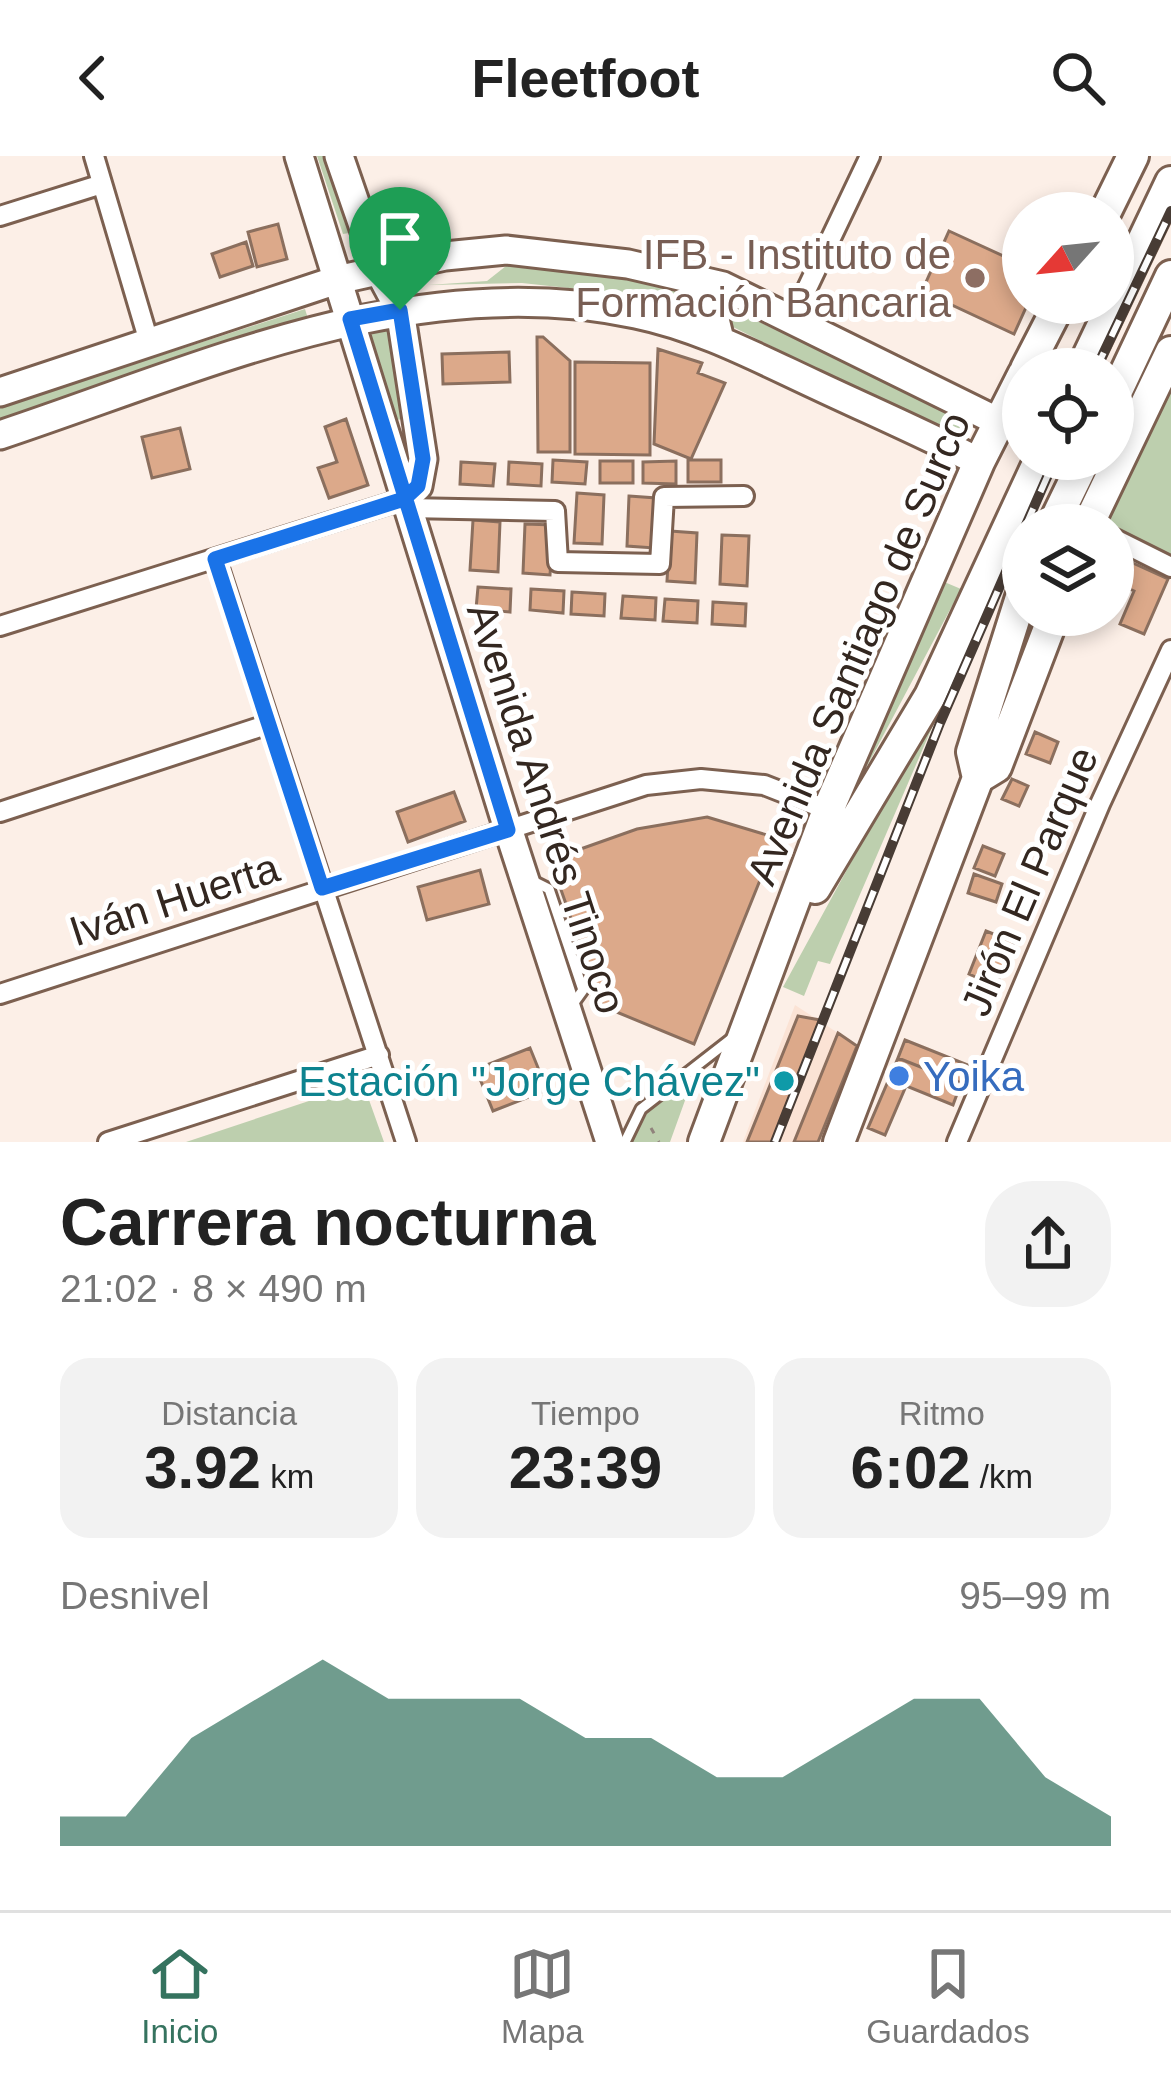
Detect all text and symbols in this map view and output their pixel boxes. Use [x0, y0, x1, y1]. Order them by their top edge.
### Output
icon: back [60, 45, 126, 111]
icon: search [1045, 45, 1111, 111]
text: Fleetfoot [472, 48, 699, 108]
pin [349, 187, 451, 310]
north arrow [1002, 192, 1134, 324]
map controls [1002, 192, 1134, 636]
icon: arrive [367, 205, 433, 271]
place label: IFB - Instituto de Formación Bancaria [575, 231, 952, 326]
marker: IFB - Instituto de Formación Bancaria [962, 265, 988, 291]
button: locate [1002, 348, 1134, 480]
street label: Avenida Santiago de Surco [738, 405, 979, 891]
button: layers [1002, 504, 1134, 636]
street label: Avenida Andrés Tinoco [458, 597, 635, 1019]
street label: Jirón El Parque [952, 740, 1107, 1023]
street label: Iván Huerta [64, 843, 285, 955]
place label: Yoika [923, 1053, 1025, 1100]
place label: Estación "Jorge Chávez" [298, 1058, 760, 1105]
marker: Yoika [886, 1063, 912, 1089]
marker: Estación "Jorge Chávez" [771, 1068, 797, 1094]
button: share [985, 1181, 1111, 1307]
text: Carrera nocturna [60, 1185, 596, 1259]
text: 21:02 · 8 × 490 m [60, 1267, 367, 1310]
text: Distancia [161, 1395, 297, 1432]
text: Tiempo [531, 1395, 640, 1432]
text: Ritmo [899, 1395, 985, 1432]
text: 3.92 [144, 1434, 261, 1501]
text: 23:39 [509, 1434, 662, 1501]
text: 6:02 [851, 1434, 971, 1501]
text: km [261, 1458, 314, 1495]
text: /km [971, 1458, 1033, 1495]
text: Desnivel [60, 1574, 210, 1617]
text: 95–99 m [959, 1574, 1111, 1617]
tab: Inicio [141, 1941, 218, 2051]
tab: Mapa [501, 1941, 584, 2051]
tab: Guardados [866, 1941, 1030, 2051]

